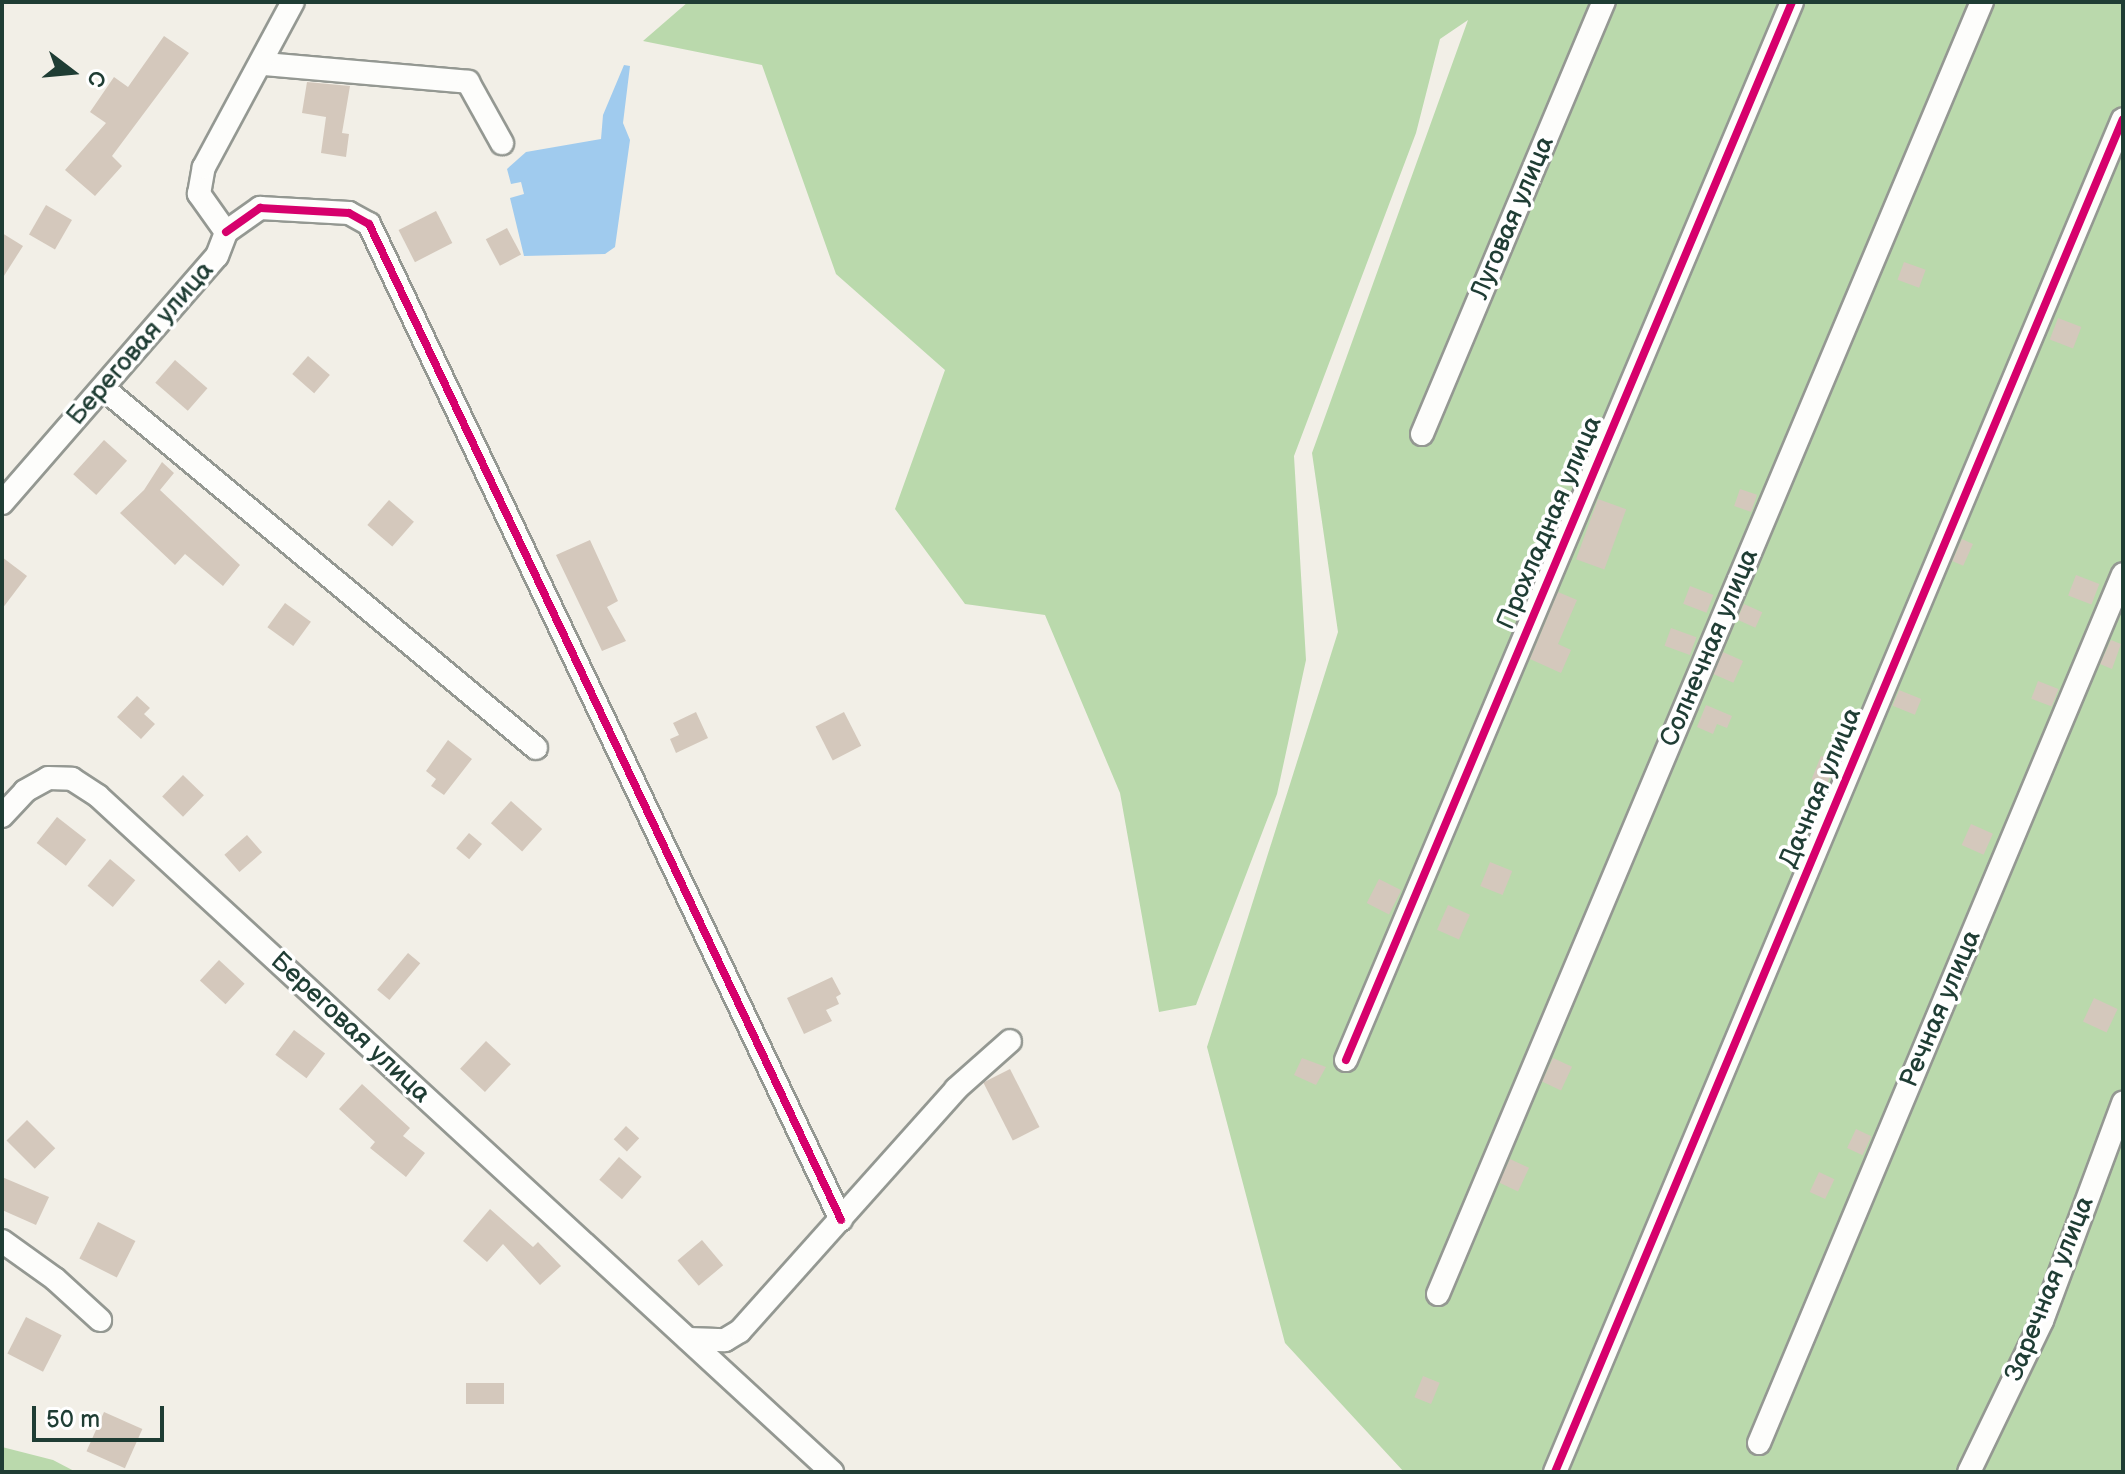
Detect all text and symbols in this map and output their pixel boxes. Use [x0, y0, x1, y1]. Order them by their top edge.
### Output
north arrow [32, 32, 112, 112]
text: С [80, 68, 111, 90]
street label: Луговая улица [1465, 132, 1561, 304]
street label: Береговая улица [61, 256, 221, 432]
street label: Прохладная улица [1491, 412, 1609, 634]
street label: Солнечная улица [1654, 544, 1766, 752]
street label: Дачная улица [1773, 703, 1869, 873]
street label: Речная улица [1894, 926, 1988, 1092]
street label: Береговая улица [264, 946, 436, 1110]
street label: Заречная улица [1999, 1192, 2101, 1386]
scale bar [36, 1390, 168, 1440]
text: 50 m [46, 1405, 100, 1434]

